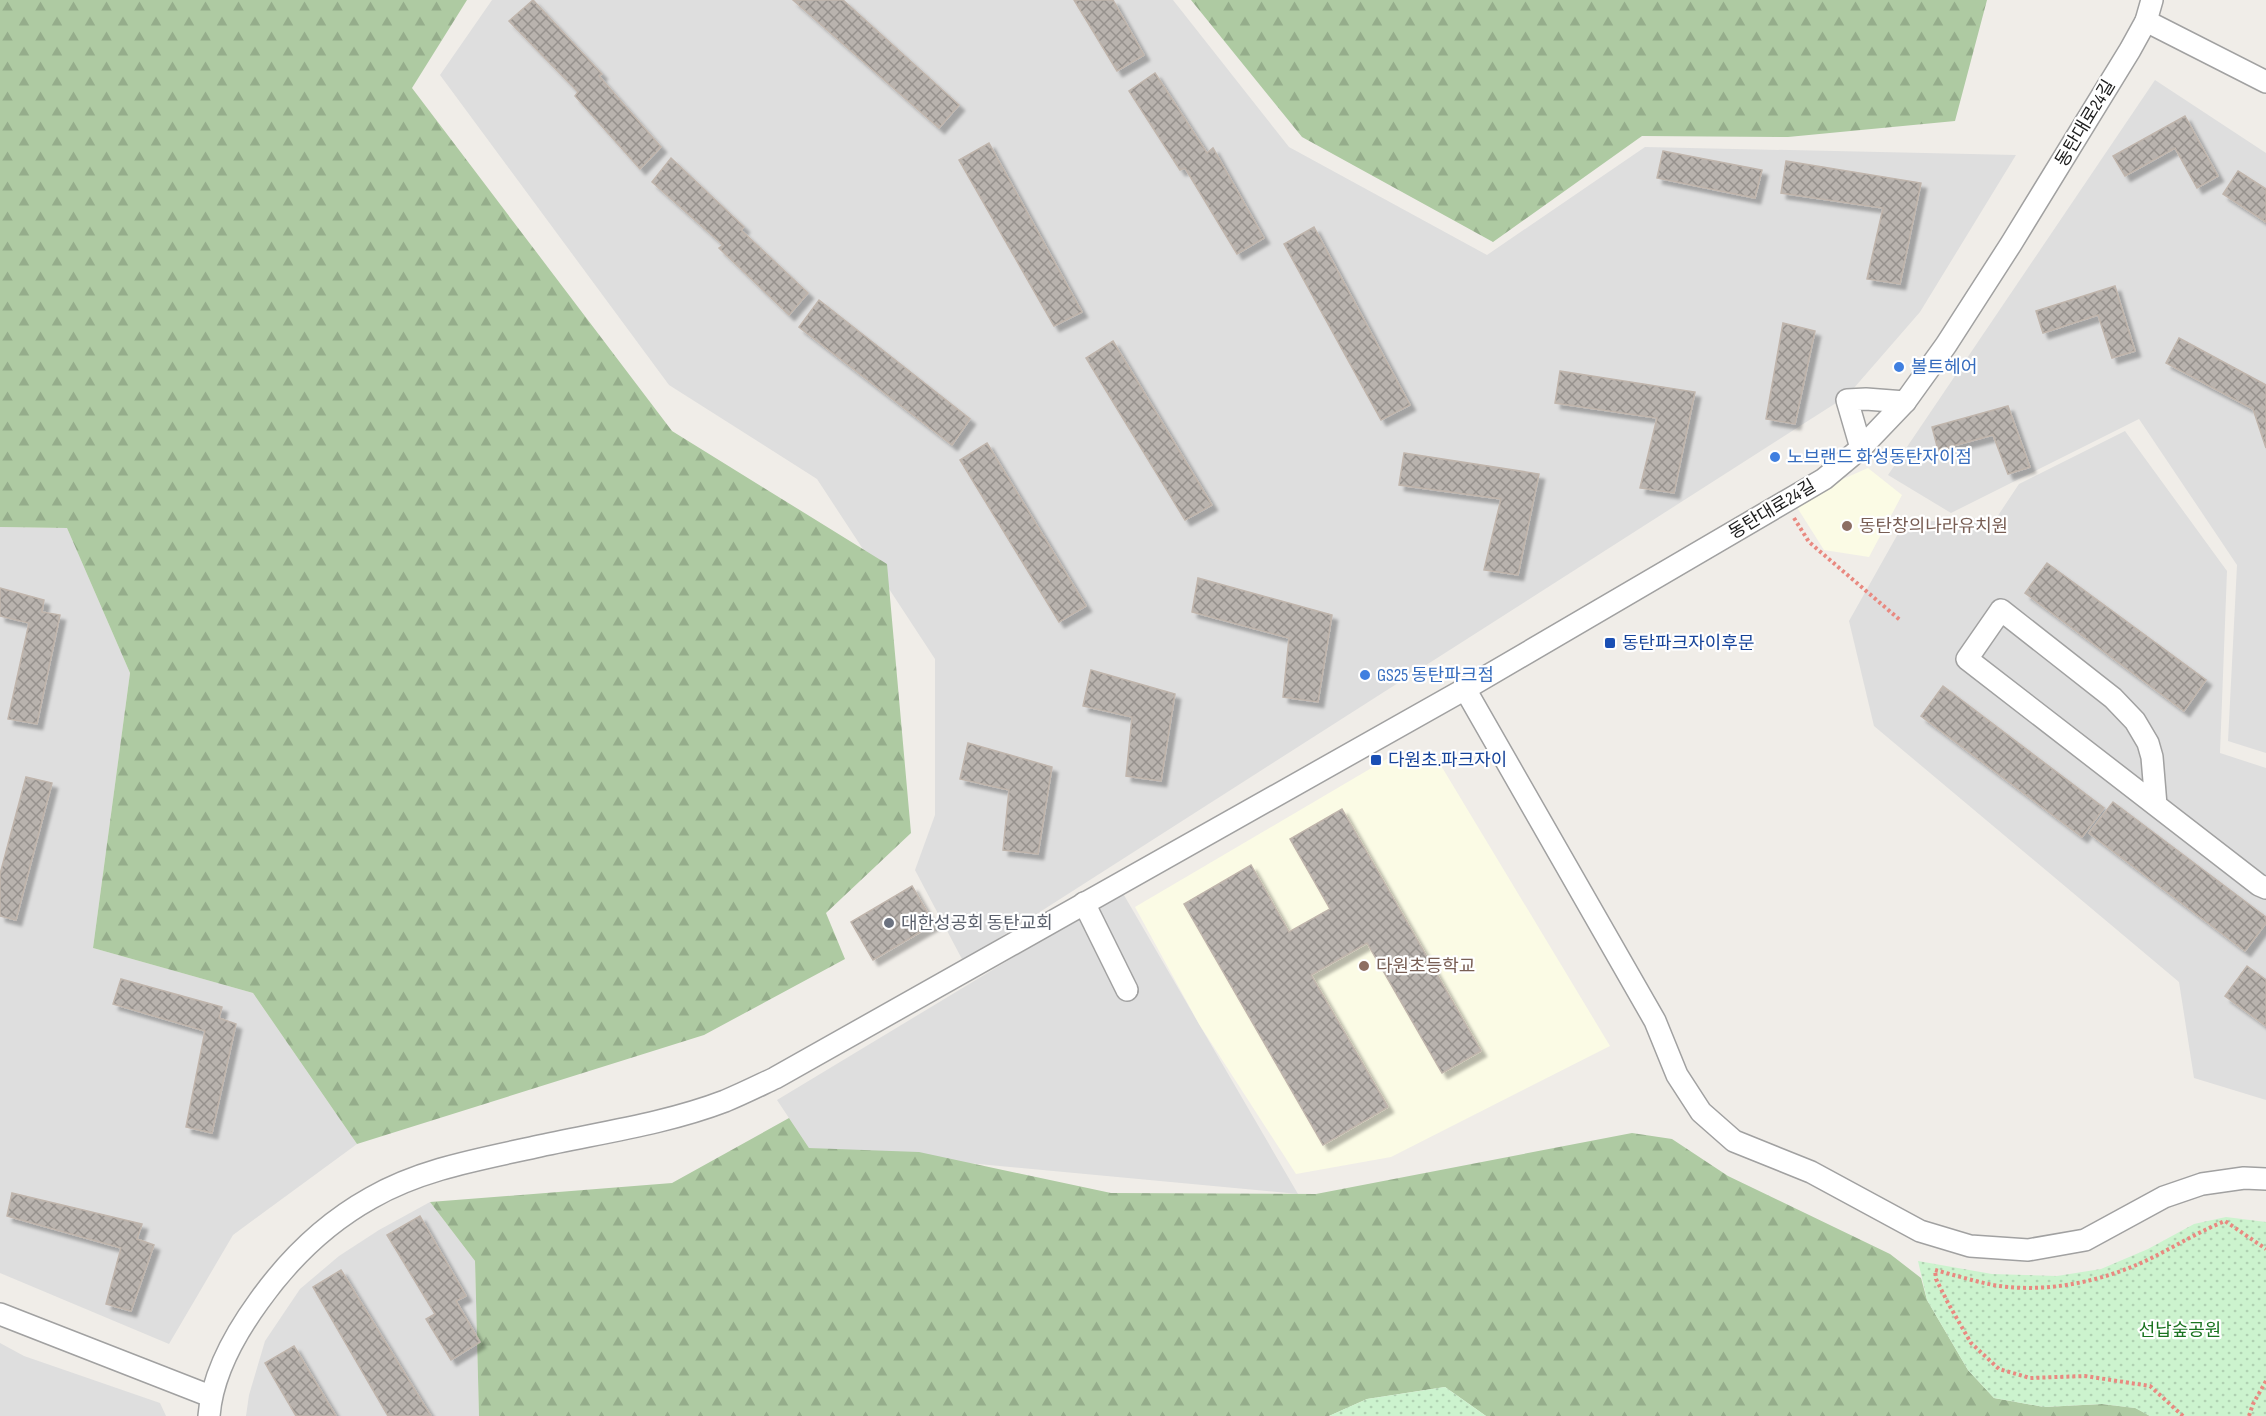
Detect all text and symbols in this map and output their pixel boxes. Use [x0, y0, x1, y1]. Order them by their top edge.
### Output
street label: 동탄대로24길 [2051, 76, 2120, 171]
place label: 볼트헤어 [1911, 357, 1977, 378]
marker: 볼트헤어 [1892, 360, 1906, 374]
place label: 노브랜드 화성동탄자이점 [1787, 447, 1972, 468]
marker: 노브랜드 화성동탄자이점 [1768, 450, 1782, 464]
street label: 동탄대로24길 [1725, 475, 1820, 544]
place label: 동탄창의나라유치원 [1859, 516, 2008, 537]
marker: 동탄창의나라유치원 [1840, 519, 1854, 533]
place label: 동탄파크자이후문 [1622, 633, 1754, 654]
marker: 동탄파크자이후문 [1603, 636, 1617, 650]
place label: GS25 동탄파크점 [1377, 665, 1494, 686]
marker: GS25 동탄파크점 [1358, 668, 1372, 682]
place label: 다원초.파크자이 [1388, 750, 1507, 771]
marker: 다원초.파크자이 [1369, 753, 1383, 767]
place label: 대한성공회 동탄교회 [901, 913, 1053, 934]
marker: 대한성공회 동탄교회 [882, 916, 896, 930]
place label: 다원초등학교 [1376, 956, 1475, 977]
marker: 다원초등학교 [1357, 959, 1371, 973]
park label: 선납숲공원 [2139, 1320, 2221, 1341]

